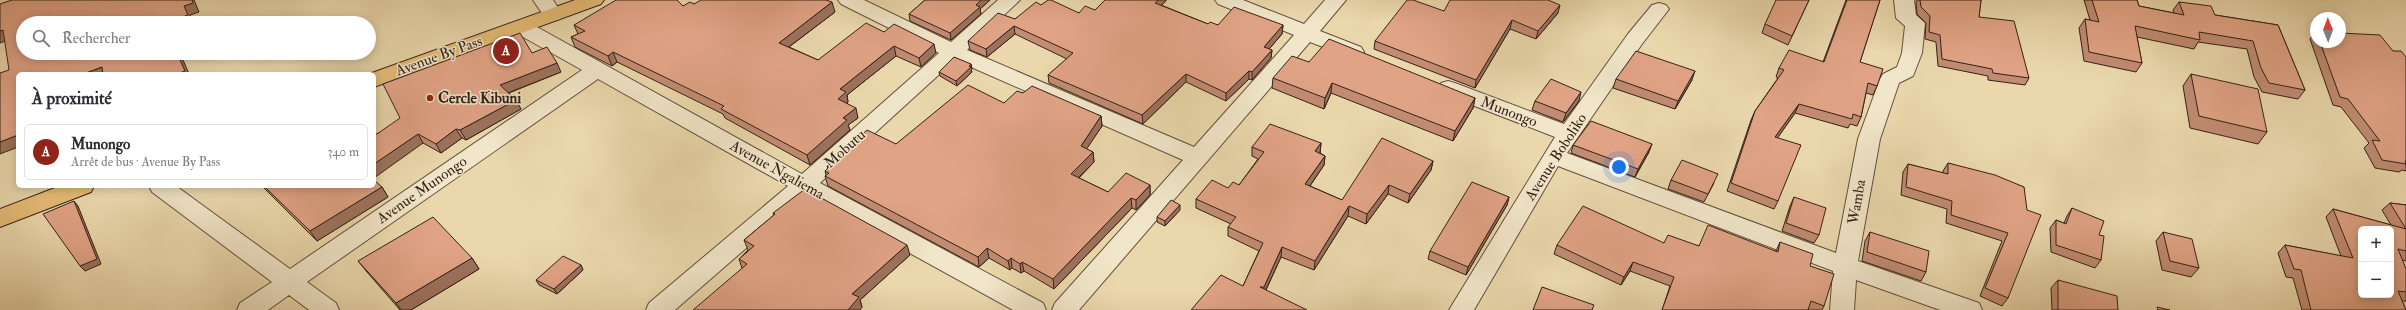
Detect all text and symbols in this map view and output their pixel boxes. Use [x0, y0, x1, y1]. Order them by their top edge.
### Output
north arrow [2310, 12, 2346, 48]
search box [16, 16, 376, 60]
icon: search [30, 27, 52, 49]
text: Rechercher [62, 29, 130, 48]
street label: Avenue By Pass [392, 32, 485, 81]
pin: A [493, 36, 519, 66]
text: À proximité [32, 88, 112, 109]
place label: Cercle Kibuni [438, 89, 521, 108]
marker: Cercle Kibuni [425, 93, 435, 103]
street label: Munongo [1478, 93, 1540, 131]
street label: Avenue Boboliko [1520, 110, 1591, 205]
street label: Mobutu [820, 125, 870, 172]
text: Munongo [71, 135, 130, 154]
street label: Avenue Ngaliema [726, 136, 828, 204]
text: A [42, 144, 50, 160]
text: 340 m [328, 144, 359, 160]
street label: Avenue Munongo [372, 152, 471, 229]
text: Arrêt de bus · Avenue By Pass [71, 154, 220, 170]
your location [1609, 157, 1629, 177]
street label: Wamba [1844, 177, 1870, 227]
map controls [2358, 226, 2394, 298]
button: + [2358, 226, 2394, 262]
button: − [2358, 262, 2394, 298]

